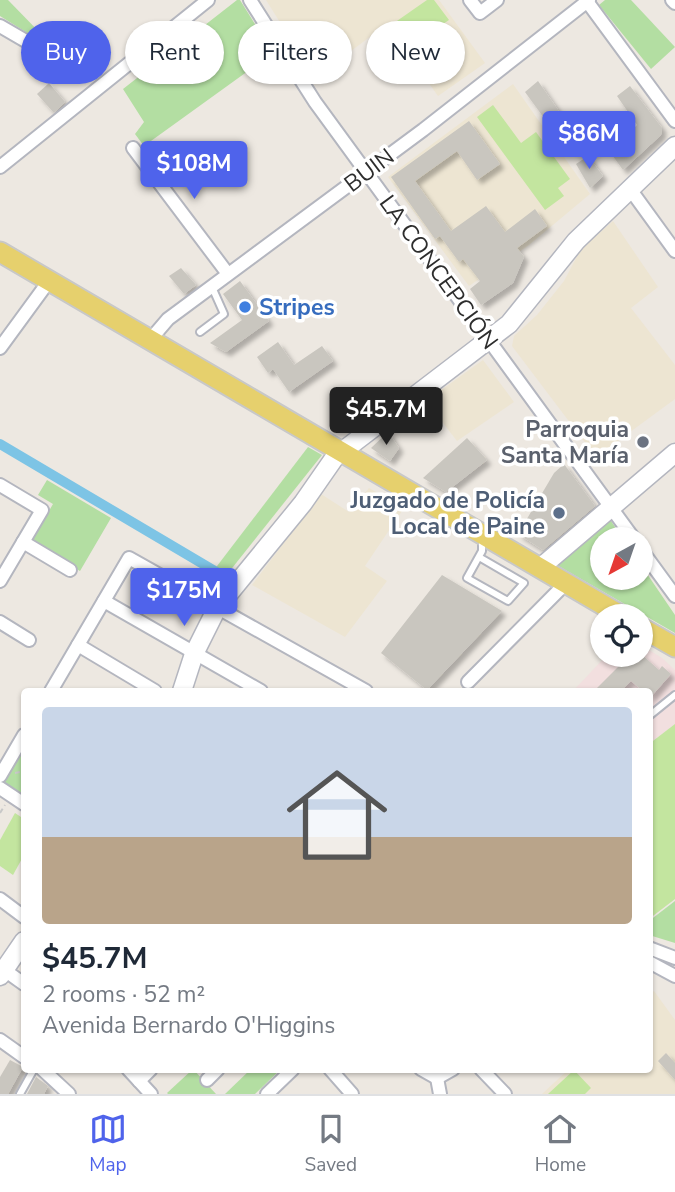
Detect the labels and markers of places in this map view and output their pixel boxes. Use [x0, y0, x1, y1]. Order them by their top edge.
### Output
pin: $86M [548, 111, 630, 171]
pin: $108M [145, 142, 243, 201]
place label: Stripes [259, 292, 335, 323]
marker: Stripes [237, 299, 253, 315]
pin: $45.7M [329, 388, 443, 447]
place label: Parroquia Santa María [501, 414, 629, 471]
marker: Parroquia Santa María [635, 434, 651, 450]
place label: Juzgado de Policía Local de Paine [349, 485, 545, 542]
marker: Juzgado de Policía Local de Paine [551, 505, 567, 521]
pin: $175M [135, 568, 233, 628]

